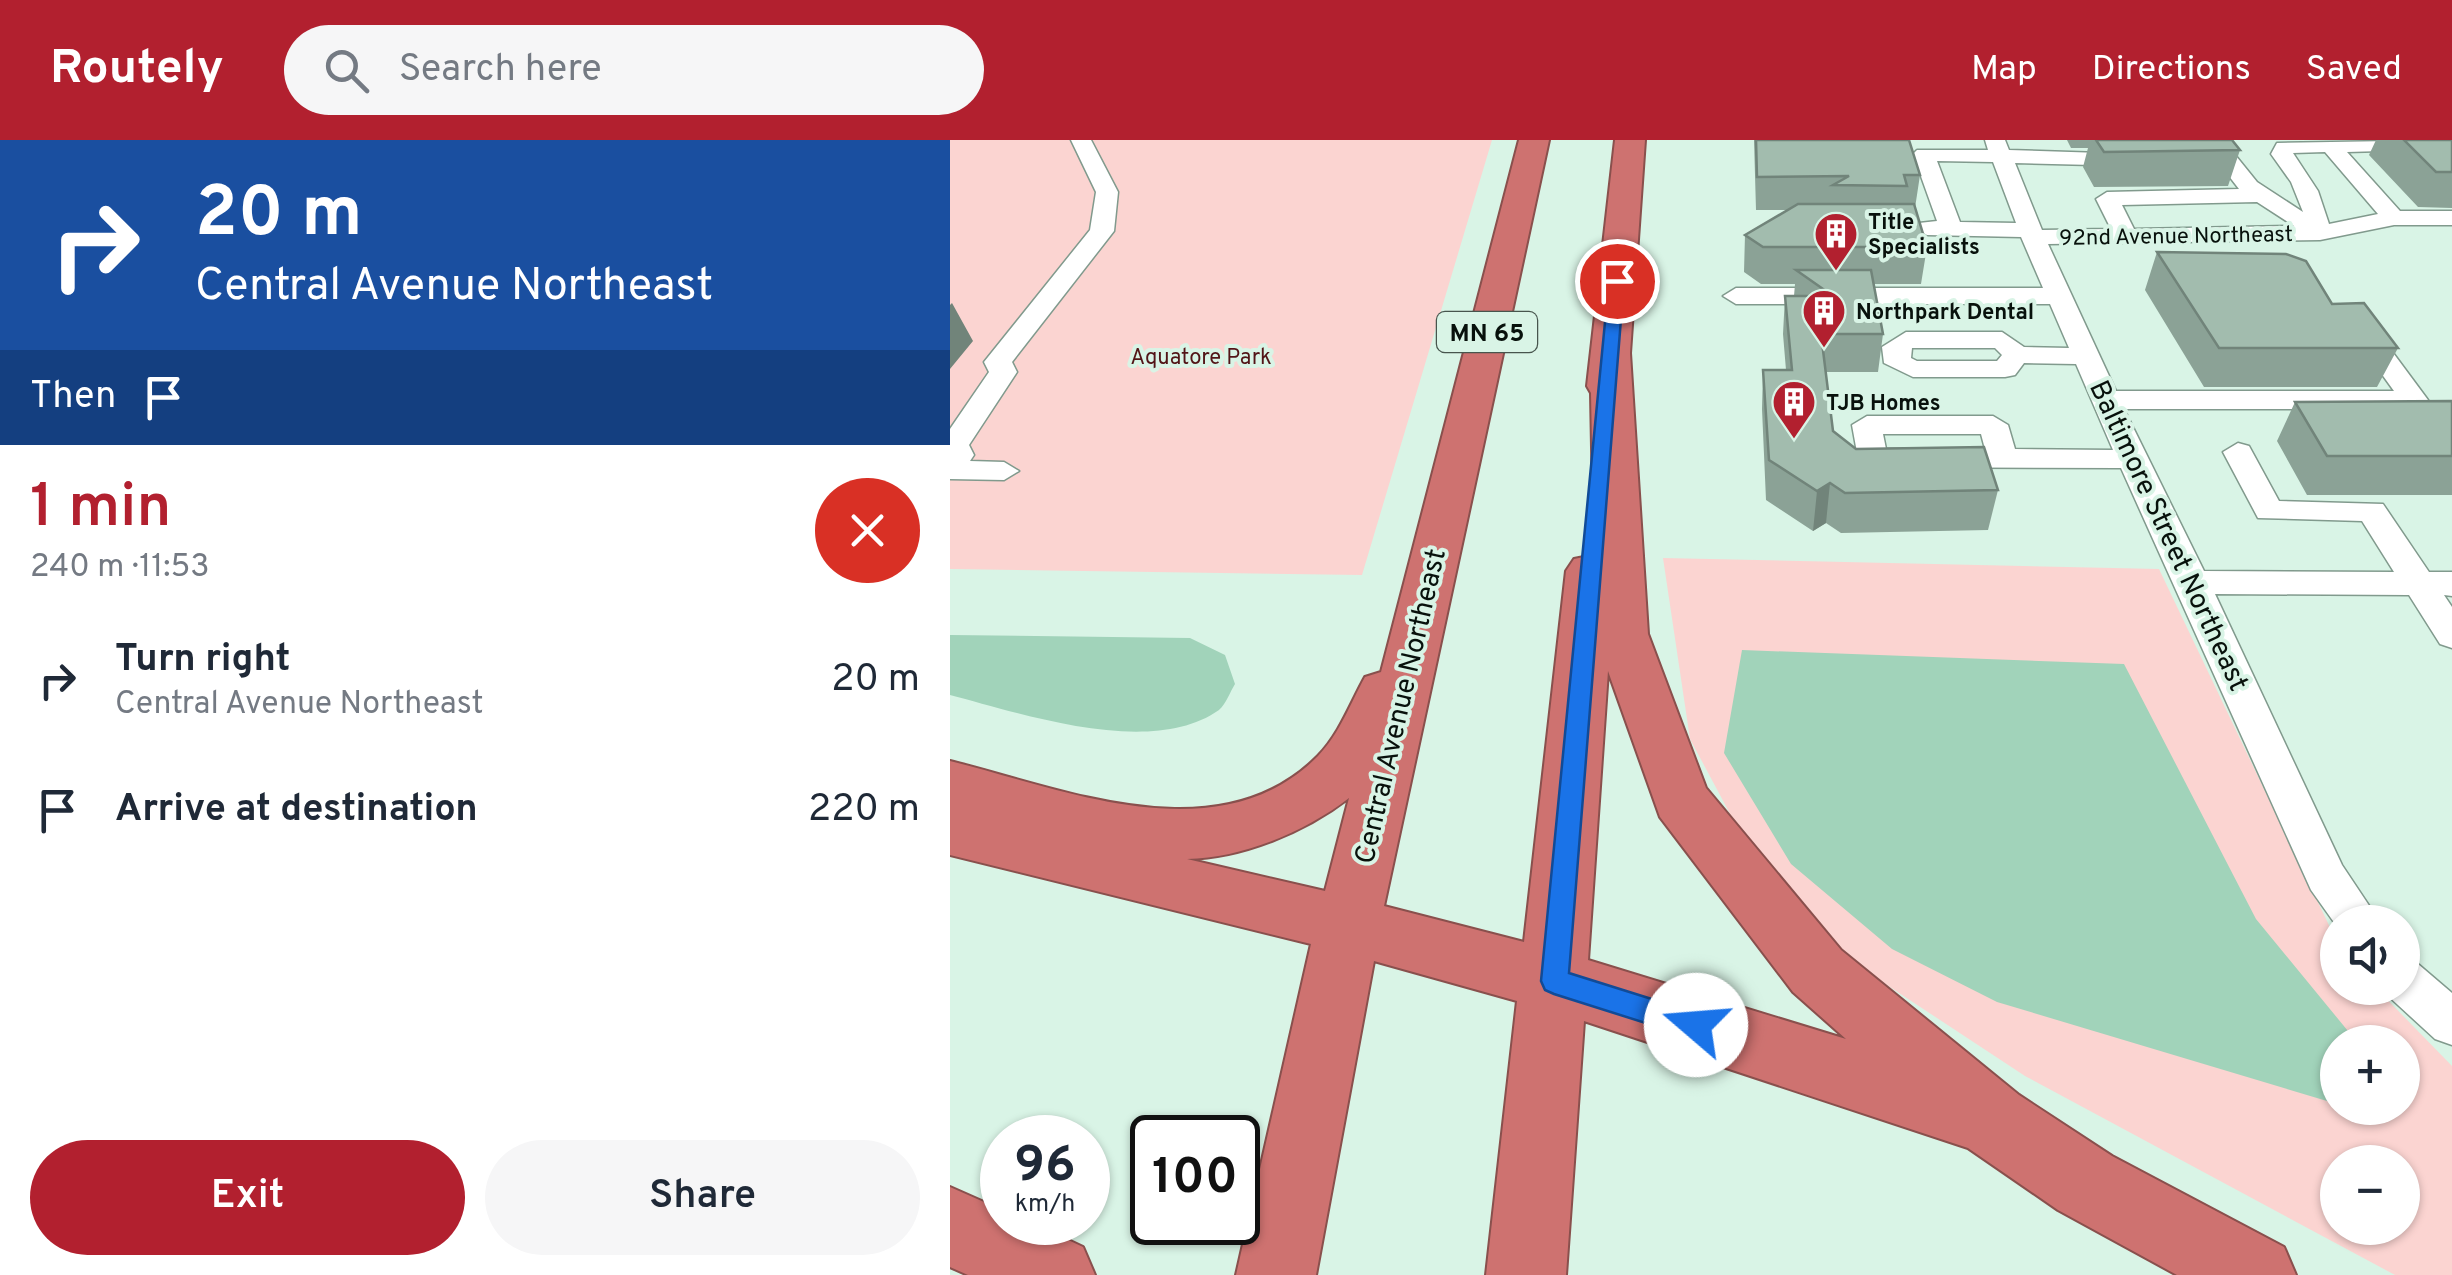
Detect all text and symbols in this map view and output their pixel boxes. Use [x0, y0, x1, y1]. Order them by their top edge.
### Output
search box [284, 25, 984, 115]
text: Routely [50, 40, 224, 100]
icon: search [319, 43, 374, 98]
text: Search here [399, 46, 602, 95]
text: Map [1971, 48, 2037, 92]
text: Directions [2092, 48, 2251, 92]
text: Saved [2306, 48, 2402, 92]
text: 20 m [195, 172, 363, 261]
icon: right [30, 180, 160, 310]
place label: Title Specialists [1868, 210, 1980, 262]
building icon: Title Specialists [1813, 211, 1859, 272]
street label: 92nd Avenue Northeast [2059, 222, 2293, 253]
pin [1575, 239, 1660, 324]
icon: arrive [1590, 254, 1645, 309]
text: Central Avenue Northeast [195, 259, 713, 316]
building icon: Northpark Dental [1801, 288, 1847, 349]
place label: Northpark Dental [1856, 300, 2034, 327]
road number: MN 65 [1437, 312, 1537, 352]
park label: Aquatore Park [1130, 345, 1272, 372]
icon: arrive [136, 370, 191, 425]
text: Then [30, 373, 116, 422]
street label: Baltimore Street Northeast [2079, 375, 2255, 697]
building icon: TJB Homes [1771, 379, 1817, 440]
place label: TJB Homes [1826, 391, 1940, 418]
text: 1 min [30, 472, 171, 548]
button: close [815, 478, 920, 583]
street label: Central Avenue Northeast [1348, 546, 1456, 868]
text: 240 m · 11:53 [30, 548, 210, 588]
text: Turn right [115, 636, 290, 685]
icon: right [30, 653, 85, 708]
text: 20 m [831, 656, 920, 705]
text: Central Avenue Northeast [115, 685, 483, 725]
icon: arrive [30, 783, 85, 838]
text: Arrive at destination [115, 786, 478, 835]
text: 220 m [808, 786, 920, 835]
map controls [2320, 905, 2420, 1245]
button: sound [2320, 905, 2420, 1005]
position arrow [1644, 973, 1748, 1077]
button: + [2320, 1025, 2420, 1125]
speed limit sign: 100 [1130, 1115, 1260, 1245]
text: 96 [1014, 1136, 1076, 1199]
button: Exit [30, 1140, 465, 1255]
button: Share [485, 1140, 920, 1255]
button: − [2320, 1145, 2420, 1245]
text: km/h [1015, 1189, 1075, 1221]

